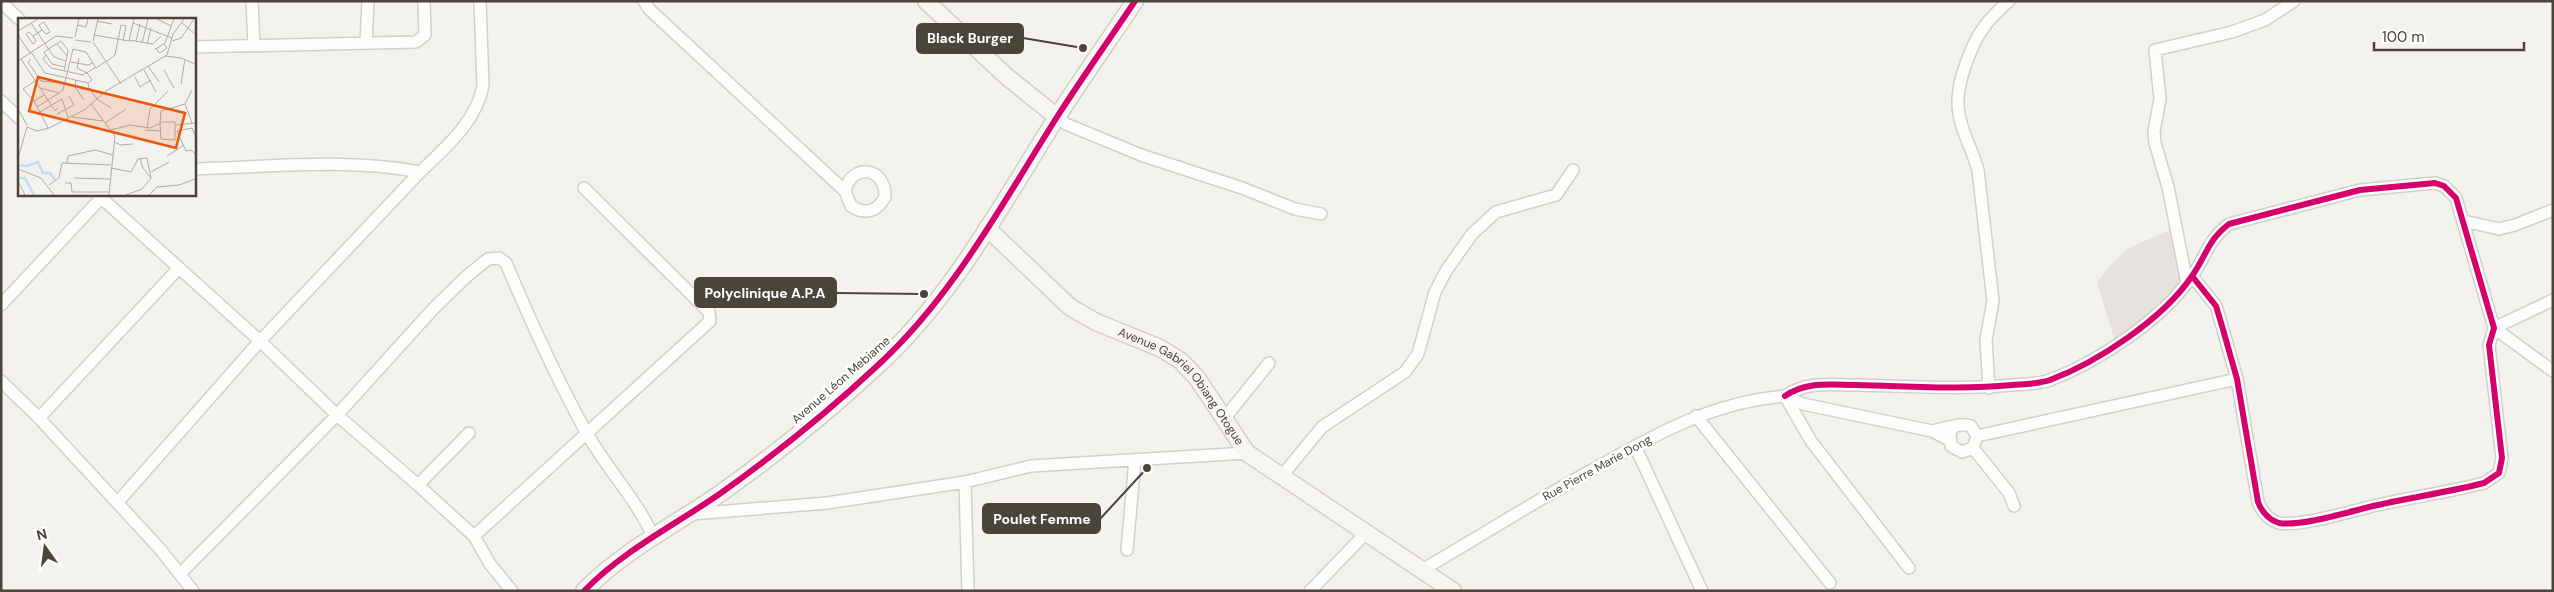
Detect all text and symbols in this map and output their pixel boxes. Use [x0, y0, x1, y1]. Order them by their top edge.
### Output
inset map [18, 18, 195, 195]
scale bar [2374, 20, 2524, 52]
callout: Black Burger [917, 24, 1023, 53]
text: 100 m [2382, 27, 2425, 47]
text: Black Burger [927, 29, 1013, 47]
callout: Polyclinique A.P.A [695, 278, 836, 307]
text: Polyclinique A.P.A [705, 284, 826, 302]
street label: Avenue Gabriel Obiang Otogue [1116, 324, 1248, 448]
street label: Avenue Léon Mebiame [788, 333, 894, 427]
street label: Rue Pierre Marie Dong [1540, 431, 1655, 505]
callout: Poulet Femme [983, 504, 1100, 533]
text: Poulet Femme [993, 510, 1091, 528]
north arrow [20, 522, 70, 572]
text: N [35, 524, 49, 544]

